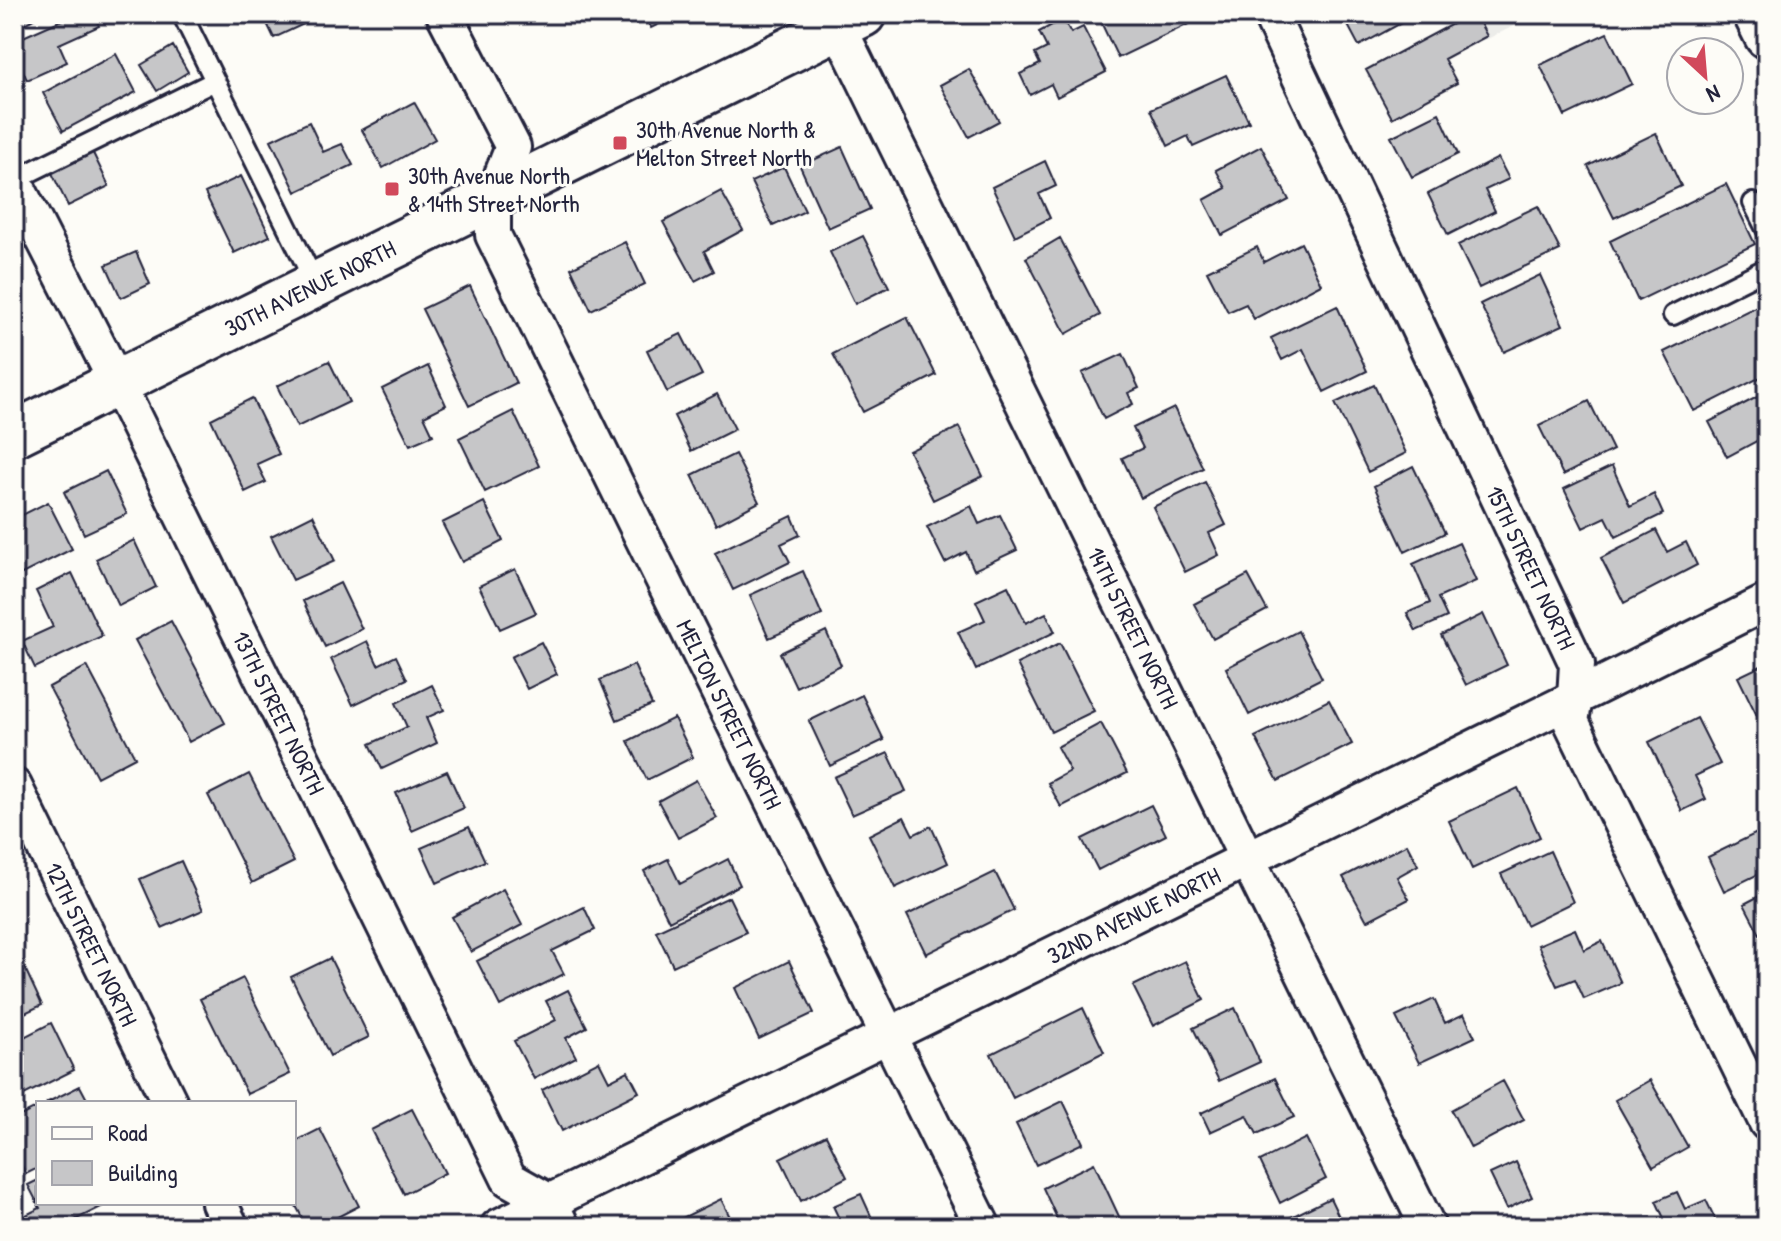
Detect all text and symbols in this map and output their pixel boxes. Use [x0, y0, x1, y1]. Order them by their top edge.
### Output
north arrow [1665, 36, 1745, 116]
text: N [1702, 78, 1726, 110]
place label: 30th Avenue North & Melton Street North [636, 113, 816, 173]
marker: 30th Avenue North & Melton Street North [611, 134, 629, 152]
place label: 30th Avenue North & 14th Street North [408, 159, 579, 219]
marker: 30th Avenue North & 14th Street North [383, 180, 401, 198]
street label: 30TH AVENUE NORTH [219, 232, 401, 343]
street label: 15TH STREET NORTH [1479, 480, 1584, 654]
street label: 14TH STREET NORTH [1080, 541, 1187, 714]
street label: MELTON STREET NORTH [669, 614, 790, 814]
street label: 13TH STREET NORTH [226, 625, 333, 799]
street label: 12TH STREET NORTH [38, 857, 146, 1031]
street label: 32ND AVENUE NORTH [1042, 859, 1225, 971]
legend [36, 1101, 296, 1205]
text: Road [108, 1116, 147, 1148]
text: Building [108, 1156, 178, 1188]

